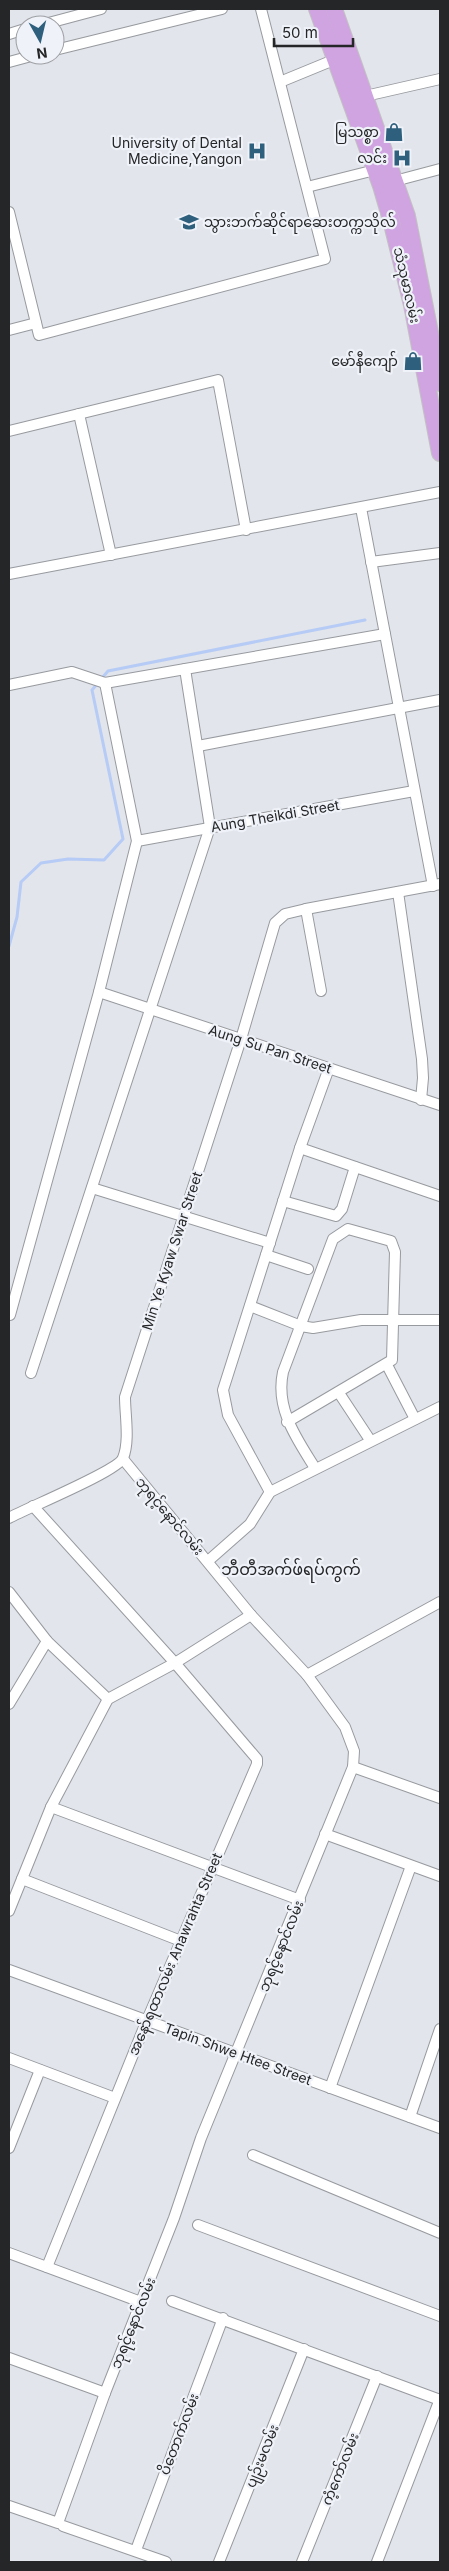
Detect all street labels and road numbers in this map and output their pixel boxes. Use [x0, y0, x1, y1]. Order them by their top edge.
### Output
street label: သံသုမာလမ်း [387, 245, 425, 325]
street label: Aung Theikdi Street [209, 796, 341, 835]
street label: Aung Su Pan Street [206, 1021, 334, 1077]
street label: Min Ye Kyaw Swar Street [138, 1169, 205, 1332]
street label: ဘုရင့်နောင်လမ်း [130, 1473, 209, 1561]
street label: အနော်ရထာလမ်း Anawrahta Street [123, 1849, 229, 2059]
street label: ဘုရင့်နောင်လမ်း [254, 1897, 310, 1995]
street label: Tapin Shwe Htee Street [162, 2019, 314, 2088]
street label: ဘုရင့်နောင်လမ်း [106, 2274, 162, 2372]
street label: ပိတောက်လမ်း [154, 2390, 202, 2477]
street label: ပျဉ်းမလမ်း [240, 2421, 286, 2491]
street label: ကံ့ကော်လမ်း [316, 2430, 364, 2508]

